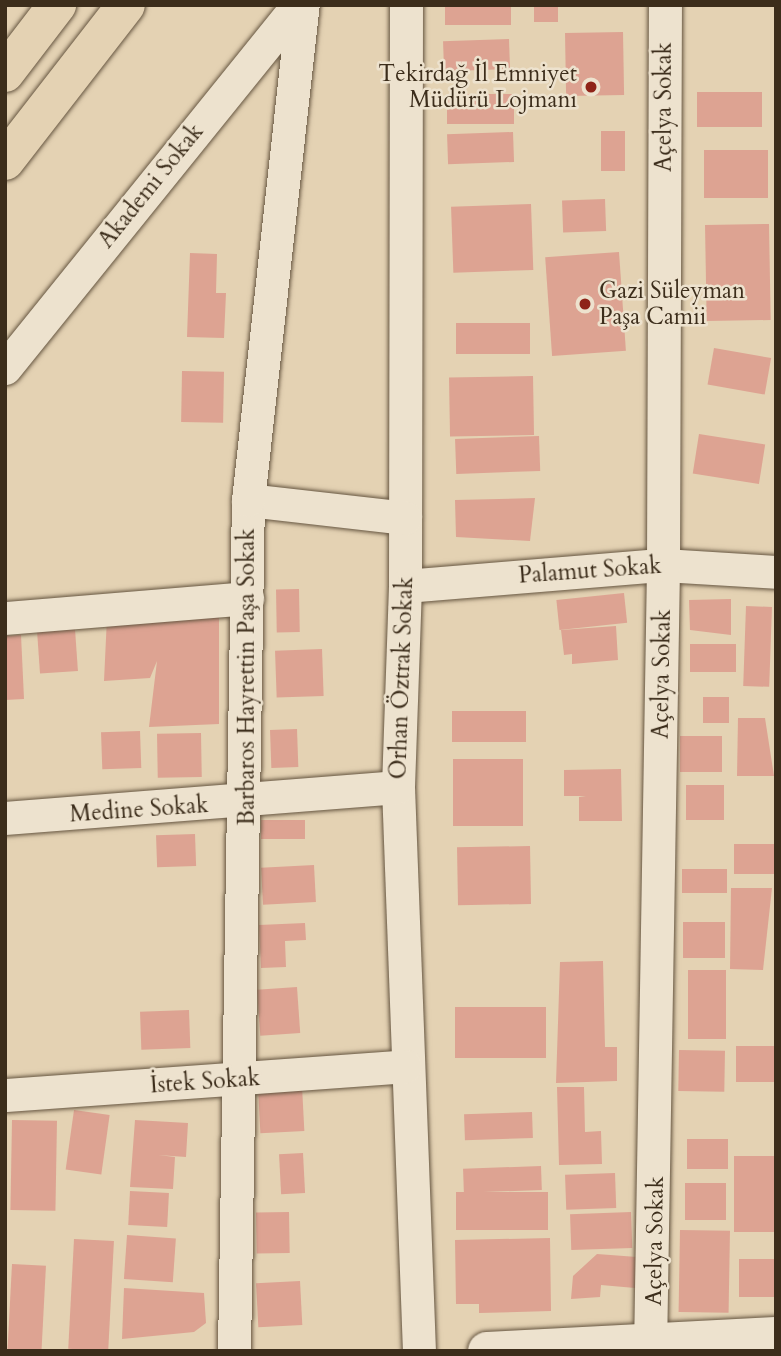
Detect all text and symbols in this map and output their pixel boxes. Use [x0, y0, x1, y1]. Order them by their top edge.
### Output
street label: Açelya Sokak [650, 42, 678, 172]
place label: Tekirdağ İl Emniyet Müdürü Lojmanı [378, 60, 577, 114]
marker: Tekirdağ İl Emniyet Müdürü Lojmanı [583, 79, 599, 95]
street label: Akademi Sokak [92, 118, 210, 254]
place label: Gazi Süleyman Paşa Camii [599, 277, 745, 331]
marker: Gazi Süleyman Paşa Camii [577, 296, 593, 312]
street label: Barbaros Hayrettin Paşa Sokak [233, 528, 261, 826]
street label: Palamut Sokak [518, 552, 662, 590]
street label: Orhan Öztrak Sokak [385, 576, 419, 780]
street label: Açelya Sokak [647, 609, 677, 739]
street label: Medine Sokak [69, 791, 209, 829]
street label: İstek Sokak [149, 1064, 261, 1100]
street label: Açelya Sokak [640, 1176, 670, 1306]

